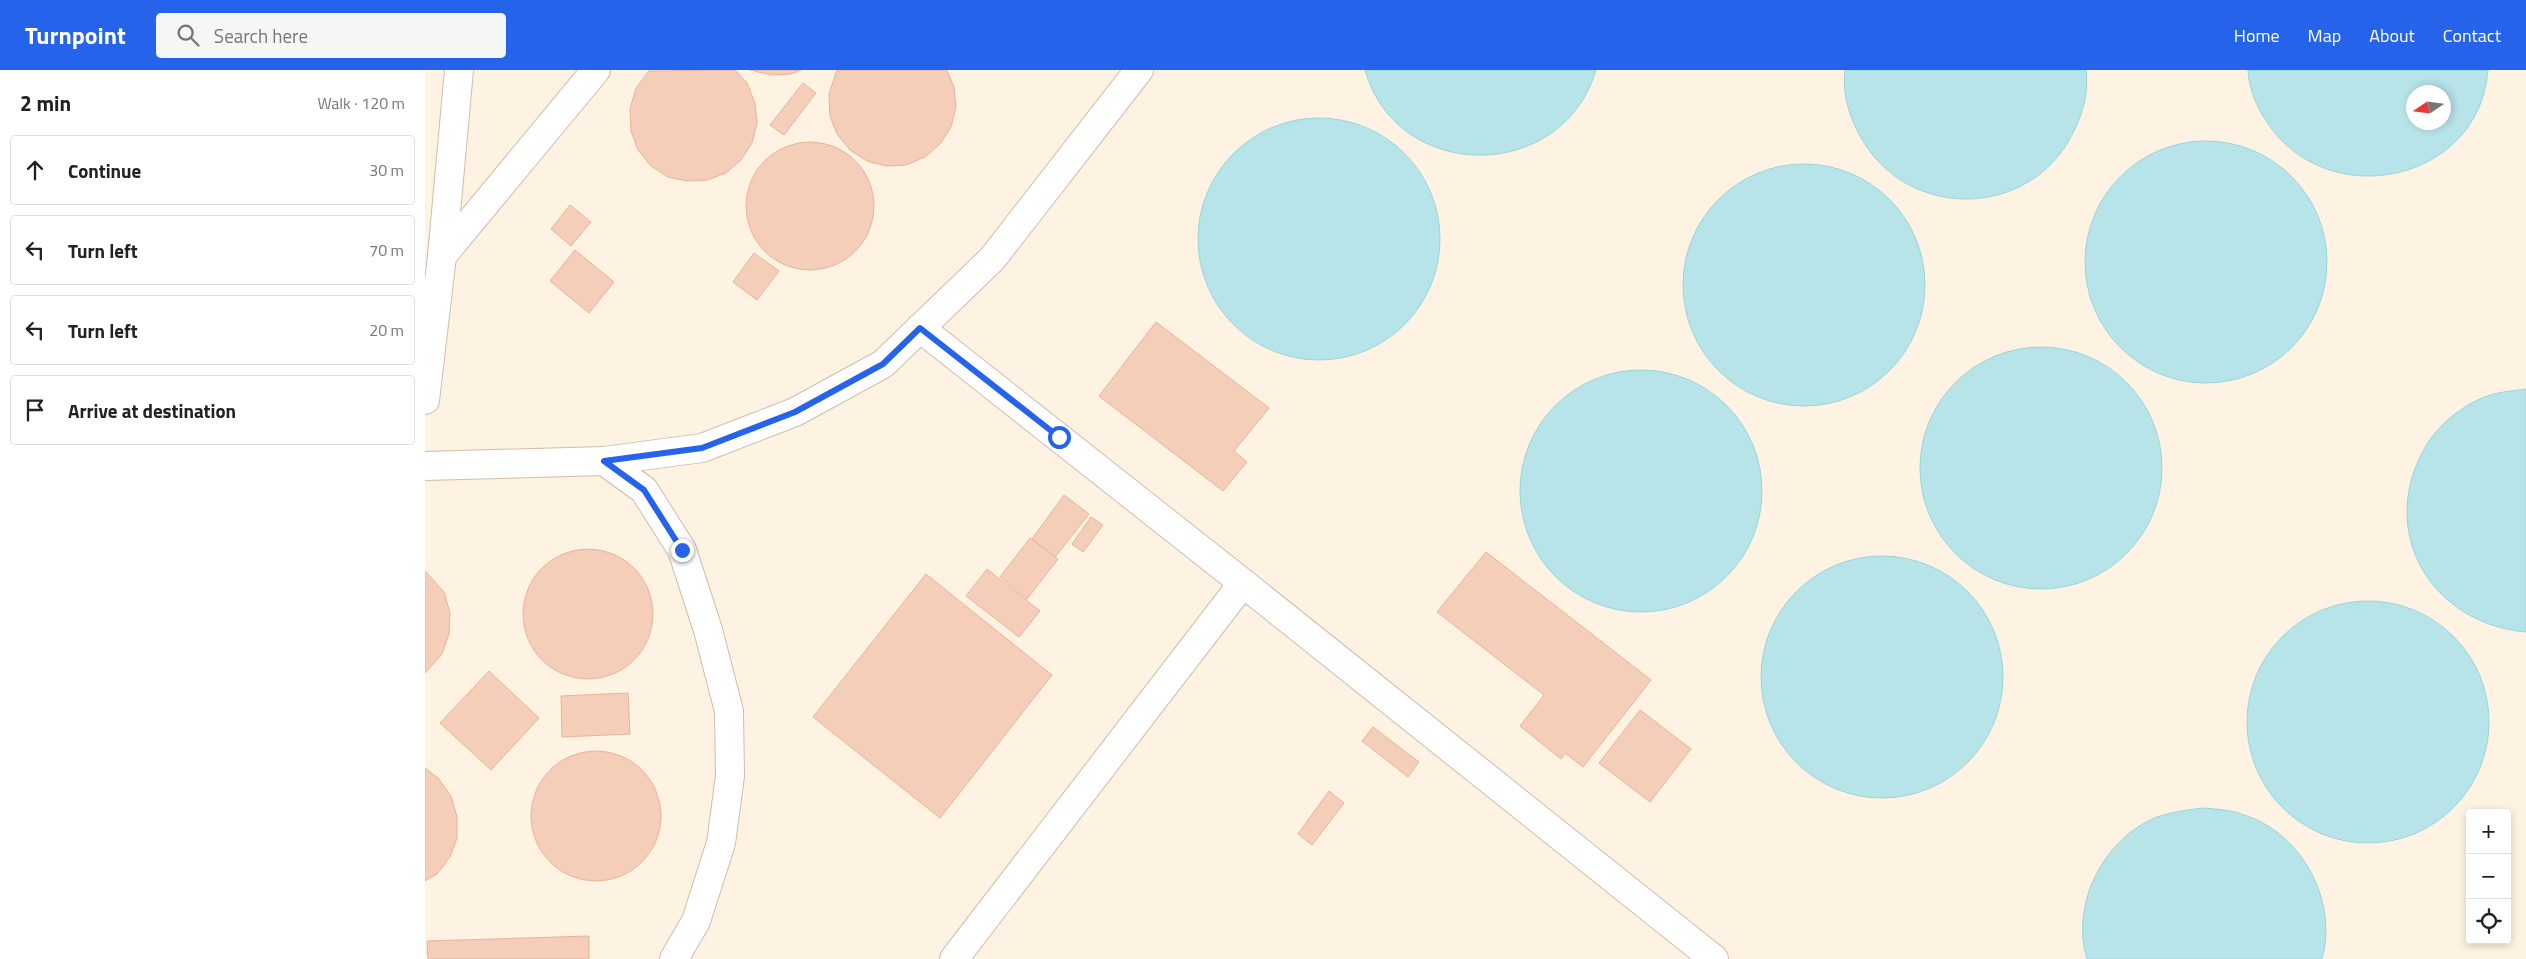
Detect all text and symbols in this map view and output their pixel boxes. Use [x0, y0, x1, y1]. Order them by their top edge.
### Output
search box [156, 13, 506, 58]
text: Turnpoint [25, 17, 126, 53]
icon: search [174, 21, 202, 49]
text: Search here [214, 21, 308, 50]
text: Home [2234, 22, 2280, 49]
text: Map [2308, 22, 2341, 49]
text: About [2369, 22, 2415, 49]
text: Contact [2443, 22, 2501, 49]
north arrow [2406, 85, 2451, 130]
text: 2 min [20, 87, 71, 119]
text: Walk · 120 m [317, 91, 405, 115]
icon: ahead [21, 156, 49, 184]
text: Continue [68, 156, 141, 185]
text: 30 m [369, 158, 404, 182]
icon: left [21, 236, 49, 264]
text: Turn left [68, 236, 138, 265]
text: 70 m [369, 238, 404, 262]
icon: left [21, 316, 49, 344]
text: Turn left [68, 316, 138, 345]
text: 20 m [369, 318, 404, 342]
icon: arrive [21, 396, 49, 424]
text: Arrive at destination [68, 396, 236, 425]
route start [1048, 426, 1071, 449]
route end [671, 539, 694, 562]
map controls [2466, 809, 2511, 944]
button: + [2466, 809, 2511, 854]
button: − [2466, 854, 2511, 899]
button: locate [2466, 899, 2511, 944]

